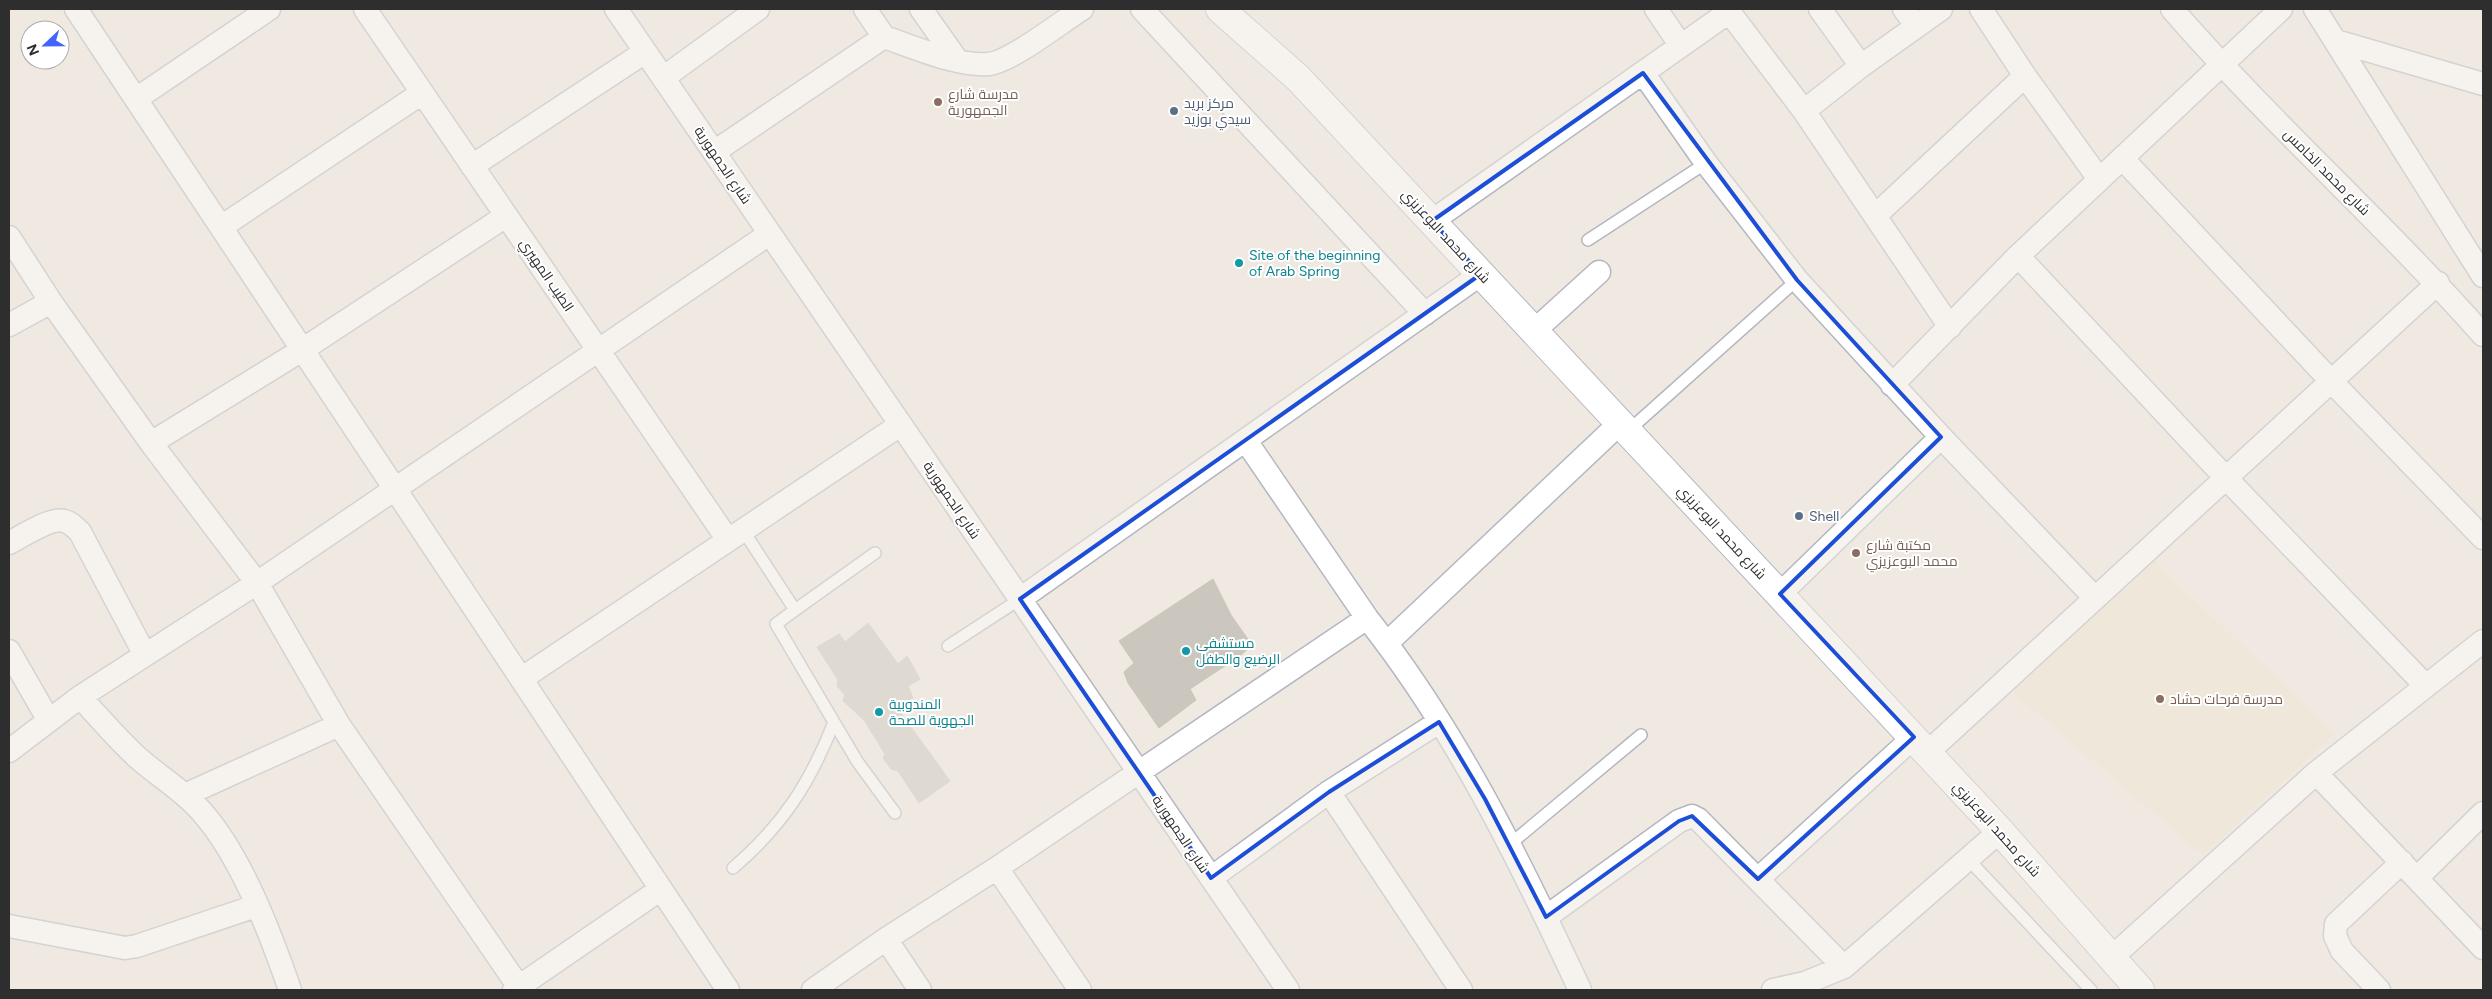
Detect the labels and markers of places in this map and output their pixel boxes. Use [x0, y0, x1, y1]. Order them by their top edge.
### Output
place label: مدرسة شارع الجمهورية [948, 86, 1018, 119]
place label: مركز بريد سيدي بوزيد [1184, 95, 1251, 131]
marker: مدرسة شارع الجمهورية [932, 96, 944, 108]
marker: مركز بريد سيدي بوزيد [1168, 105, 1180, 117]
place label: Site of the beginning of Arab Spring [1249, 247, 1380, 280]
marker: Site of the beginning of Arab Spring [1233, 257, 1245, 269]
place label: Shell [1809, 508, 1839, 525]
marker: Shell [1793, 510, 1805, 522]
place label: مكتبة شارع محمد البوعزيزي [1866, 537, 1958, 573]
marker: مكتبة شارع محمد البوعزيزي [1850, 547, 1862, 559]
place label: مستشفى الرضيع والطفل [1196, 635, 1280, 668]
marker: مستشفى الرضيع والطفل [1180, 645, 1192, 657]
place label: مدرسة فرحات حشاد [2170, 691, 2283, 708]
marker: مدرسة فرحات حشاد [2154, 693, 2166, 705]
place label: المندوبية الجهوية للصحة [889, 696, 974, 729]
marker: المندوبية الجهوية للصحة [873, 706, 885, 718]

